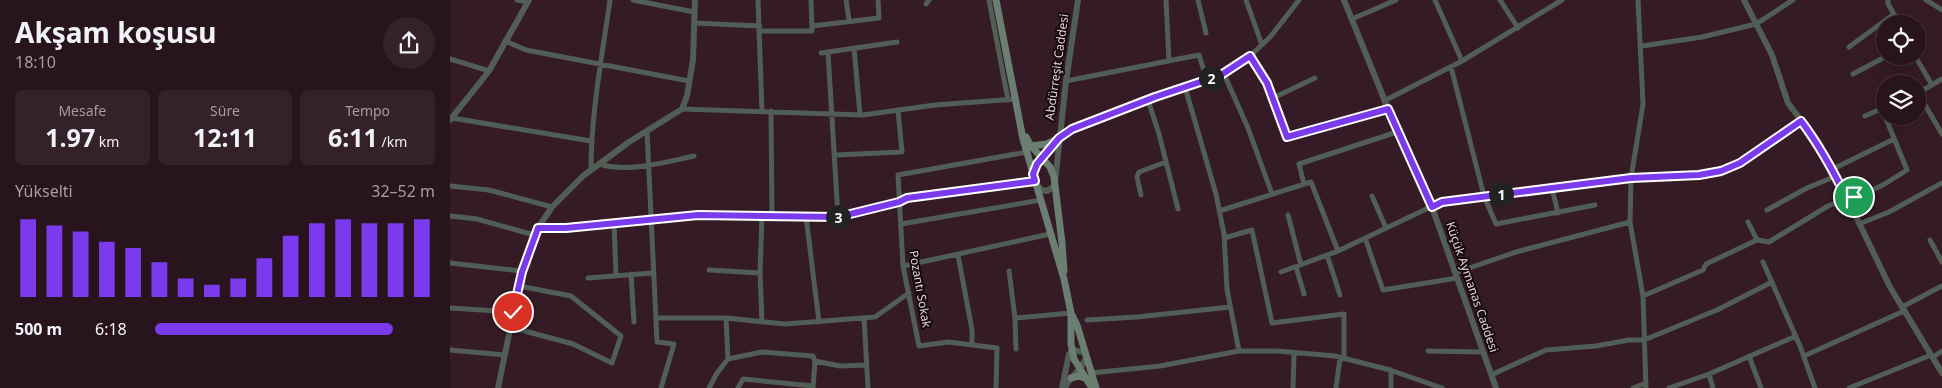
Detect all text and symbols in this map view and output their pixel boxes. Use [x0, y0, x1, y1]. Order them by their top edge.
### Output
text: Akşam koşusu [15, 13, 217, 51]
street label: Abdürreşit Caddesi [1041, 13, 1072, 121]
map controls [1876, 15, 1926, 125]
button: locate [1876, 15, 1926, 65]
button: share [383, 17, 435, 69]
text: 18:10 [15, 51, 56, 73]
pin: 2 [1198, 66, 1224, 90]
text: 2 [1207, 69, 1216, 88]
button: layers [1876, 75, 1926, 125]
text: Mesafe [58, 101, 106, 120]
text: Süre [210, 101, 240, 120]
text: Tempo [345, 101, 390, 120]
text: 1.97 [45, 120, 95, 154]
text: 12:11 [193, 120, 257, 154]
text: 6:11 [328, 120, 378, 154]
text: km [95, 132, 119, 151]
text: /km [378, 132, 407, 151]
pin [1833, 176, 1875, 218]
text: Yükselti [15, 180, 73, 202]
text: 32–52 m [371, 180, 435, 202]
pin: 1 [1488, 182, 1514, 206]
icon: arrive [1840, 183, 1868, 211]
text: 1 [1497, 185, 1506, 204]
pin: 3 [826, 204, 850, 230]
text: 3 [834, 208, 843, 227]
street label: Küçük Aymanas Caddesi [1442, 219, 1503, 354]
street label: Pozantı Sokak [905, 249, 936, 329]
pin [492, 291, 534, 333]
icon: check [499, 298, 527, 326]
text: 500 m [15, 318, 62, 340]
text: 6:18 [95, 318, 127, 340]

